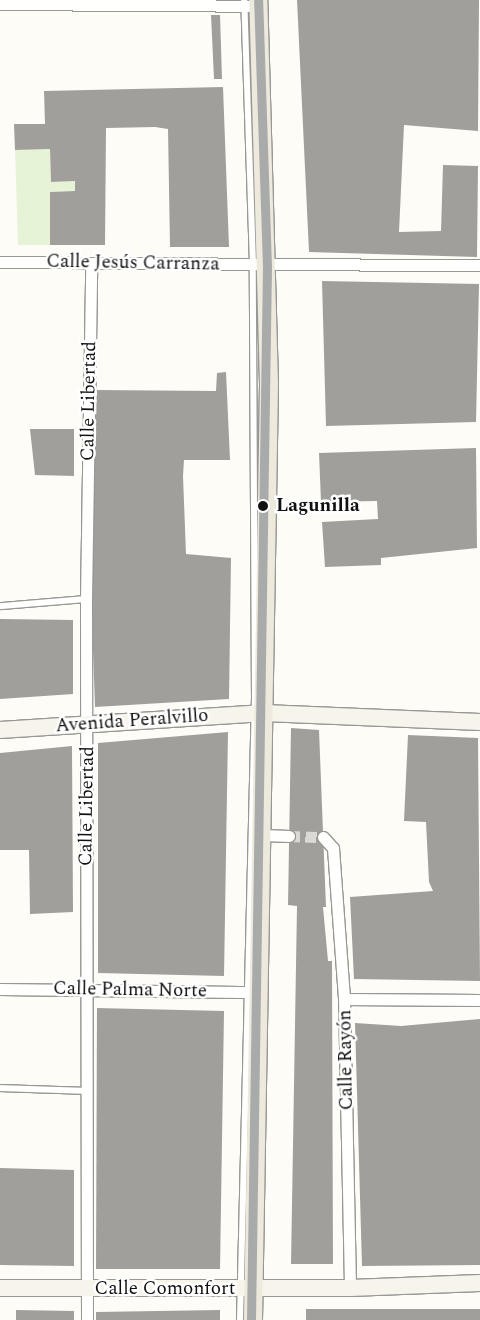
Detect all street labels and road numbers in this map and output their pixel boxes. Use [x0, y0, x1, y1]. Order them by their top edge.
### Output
street label: Calle Jesús Carranza [46, 250, 220, 276]
street label: Calle Libertad [77, 341, 101, 461]
street label: Avenida Peralvillo [55, 704, 209, 738]
street label: Calle Libertad [75, 746, 99, 866]
street label: Calle Palma Norte [53, 977, 207, 1003]
street label: Calle Rayón [334, 1010, 358, 1110]
street label: Calle Comonfort [95, 1278, 235, 1300]

